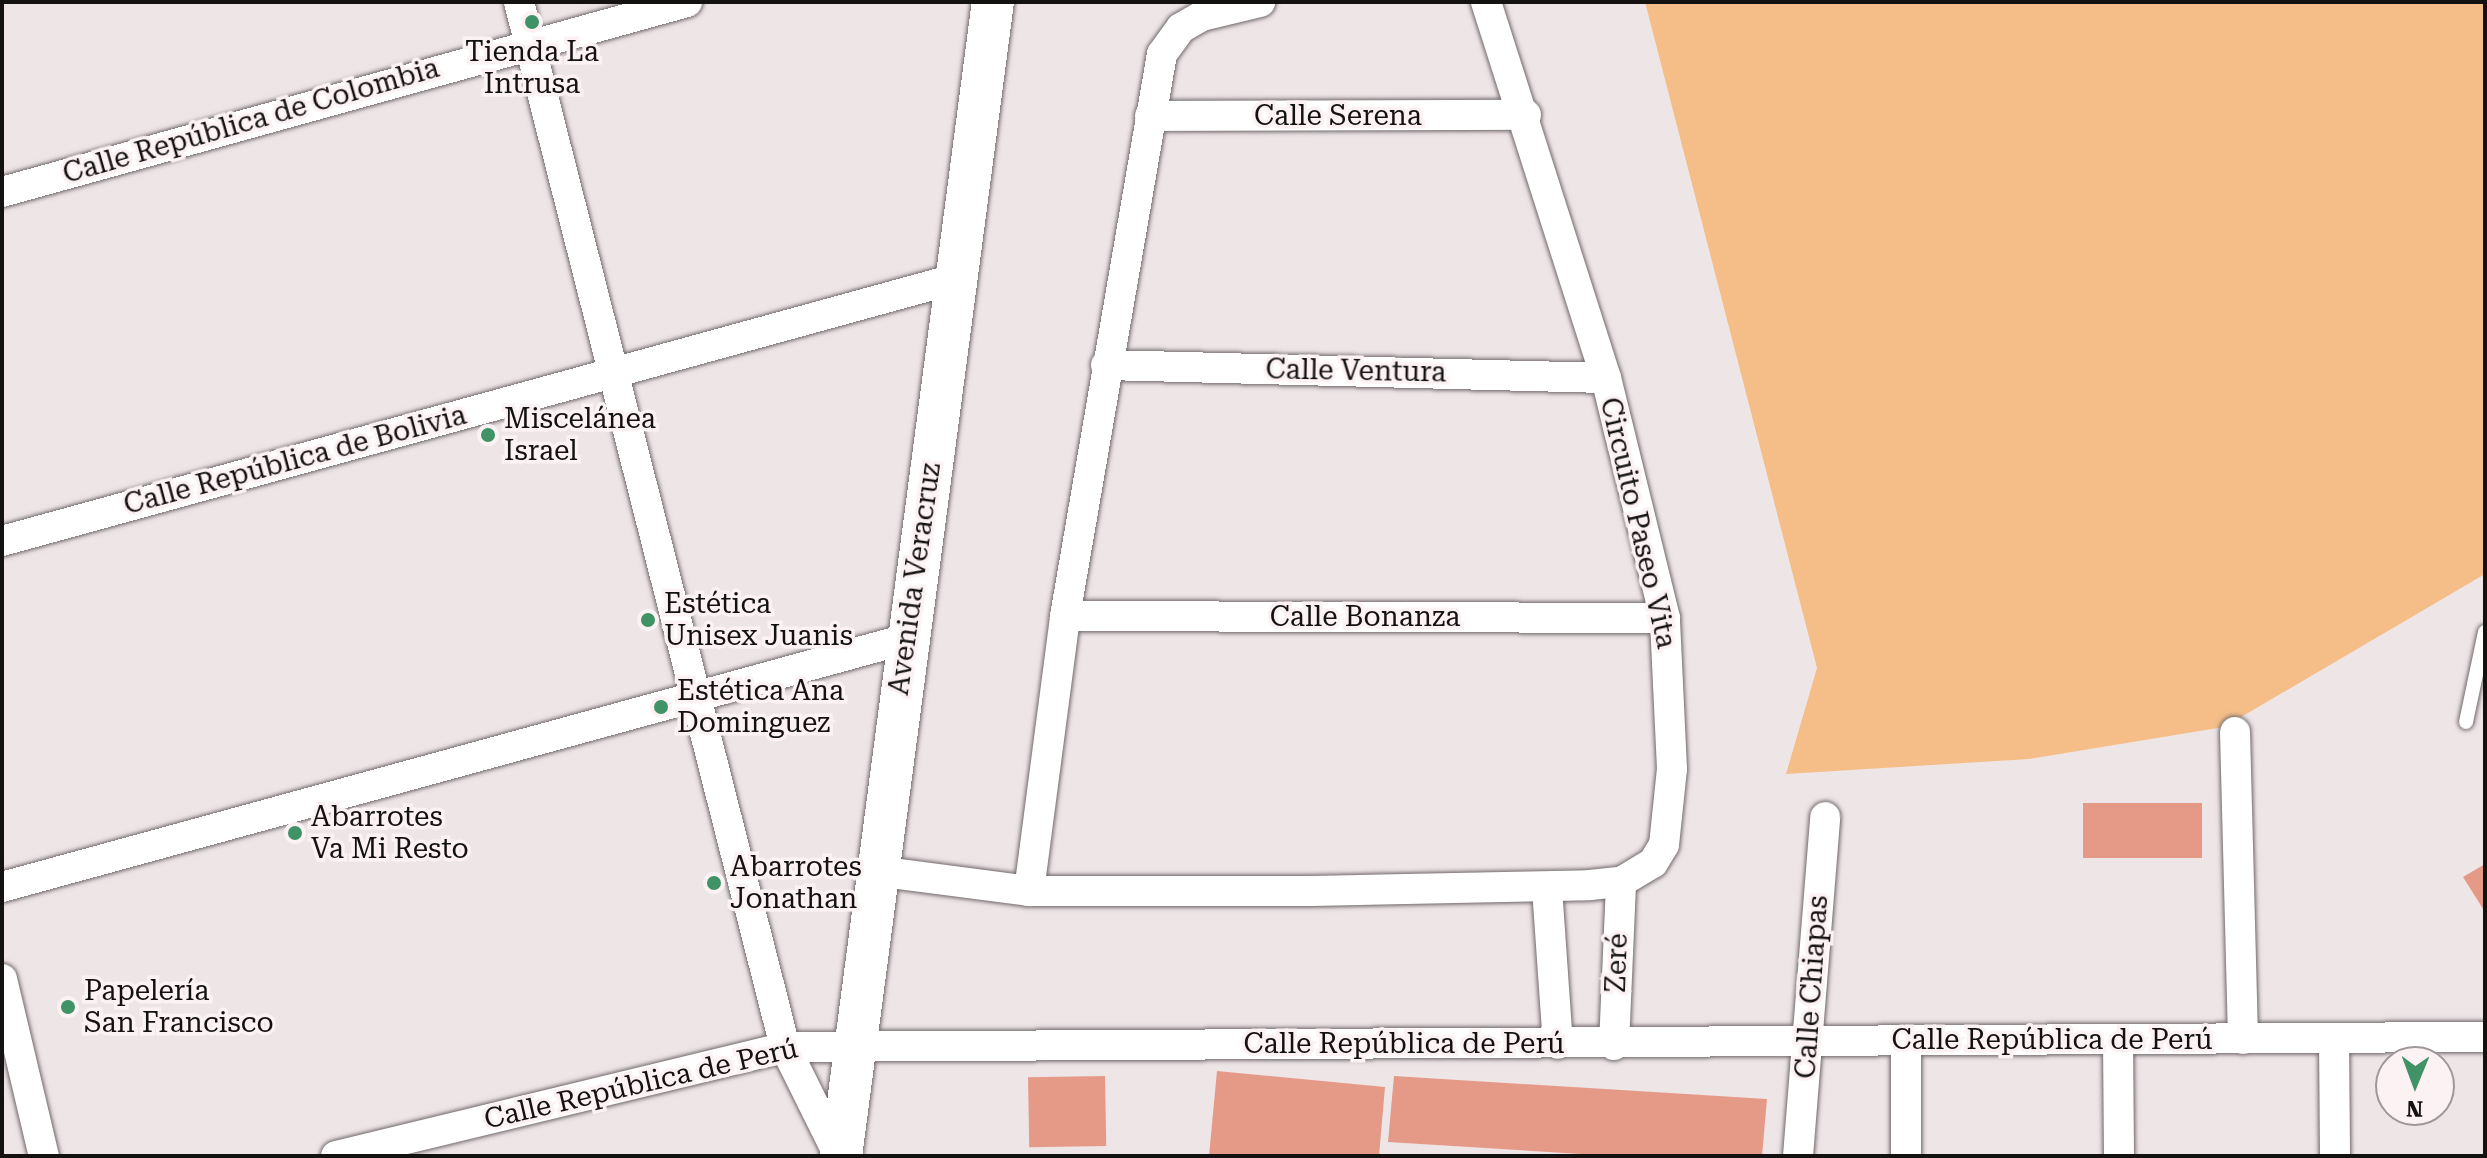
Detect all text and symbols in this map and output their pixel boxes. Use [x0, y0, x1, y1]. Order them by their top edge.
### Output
marker: Tienda La Intrusa [523, 13, 541, 31]
place label: Tienda La Intrusa [465, 35, 599, 101]
street label: Calle República de Colombia [59, 51, 443, 191]
street label: Calle Serena [1254, 99, 1422, 133]
street label: Calle Ventura [1265, 353, 1447, 389]
street label: Circuito Paseo Vita [1593, 394, 1683, 652]
street label: Calle República de Bolivia [120, 398, 470, 522]
place label: Miscelánea Israel [504, 402, 656, 468]
marker: Miscelánea Israel [479, 426, 497, 444]
street label: Avenida Veracruz [882, 461, 948, 697]
place label: Estética Unisex Juanis [664, 587, 853, 653]
street label: Calle Bonanza [1270, 600, 1460, 634]
marker: Estética Unisex Juanis [639, 611, 657, 629]
place label: Estética Ana Dominguez [677, 674, 844, 740]
marker: Estética Ana Dominguez [652, 698, 670, 716]
place label: Abarrotes Va Mi Resto [311, 800, 469, 866]
marker: Abarrotes Va Mi Resto [286, 824, 304, 842]
place label: Abarrotes Jonathan [730, 850, 862, 916]
marker: Abarrotes Jonathan [705, 874, 723, 892]
street label: Calle Chiapas [1789, 894, 1835, 1080]
street label: Zeré [1599, 933, 1635, 993]
place label: Papelería San Francisco [84, 974, 274, 1040]
marker: Papelería San Francisco [59, 998, 77, 1016]
street label: Calle República de Perú [1892, 1023, 2212, 1057]
street label: Calle República de Perú [1244, 1027, 1564, 1061]
street label: Calle República de Perú [481, 1032, 801, 1136]
north arrow [2375, 1046, 2455, 1126]
text: N [2406, 1096, 2423, 1121]

